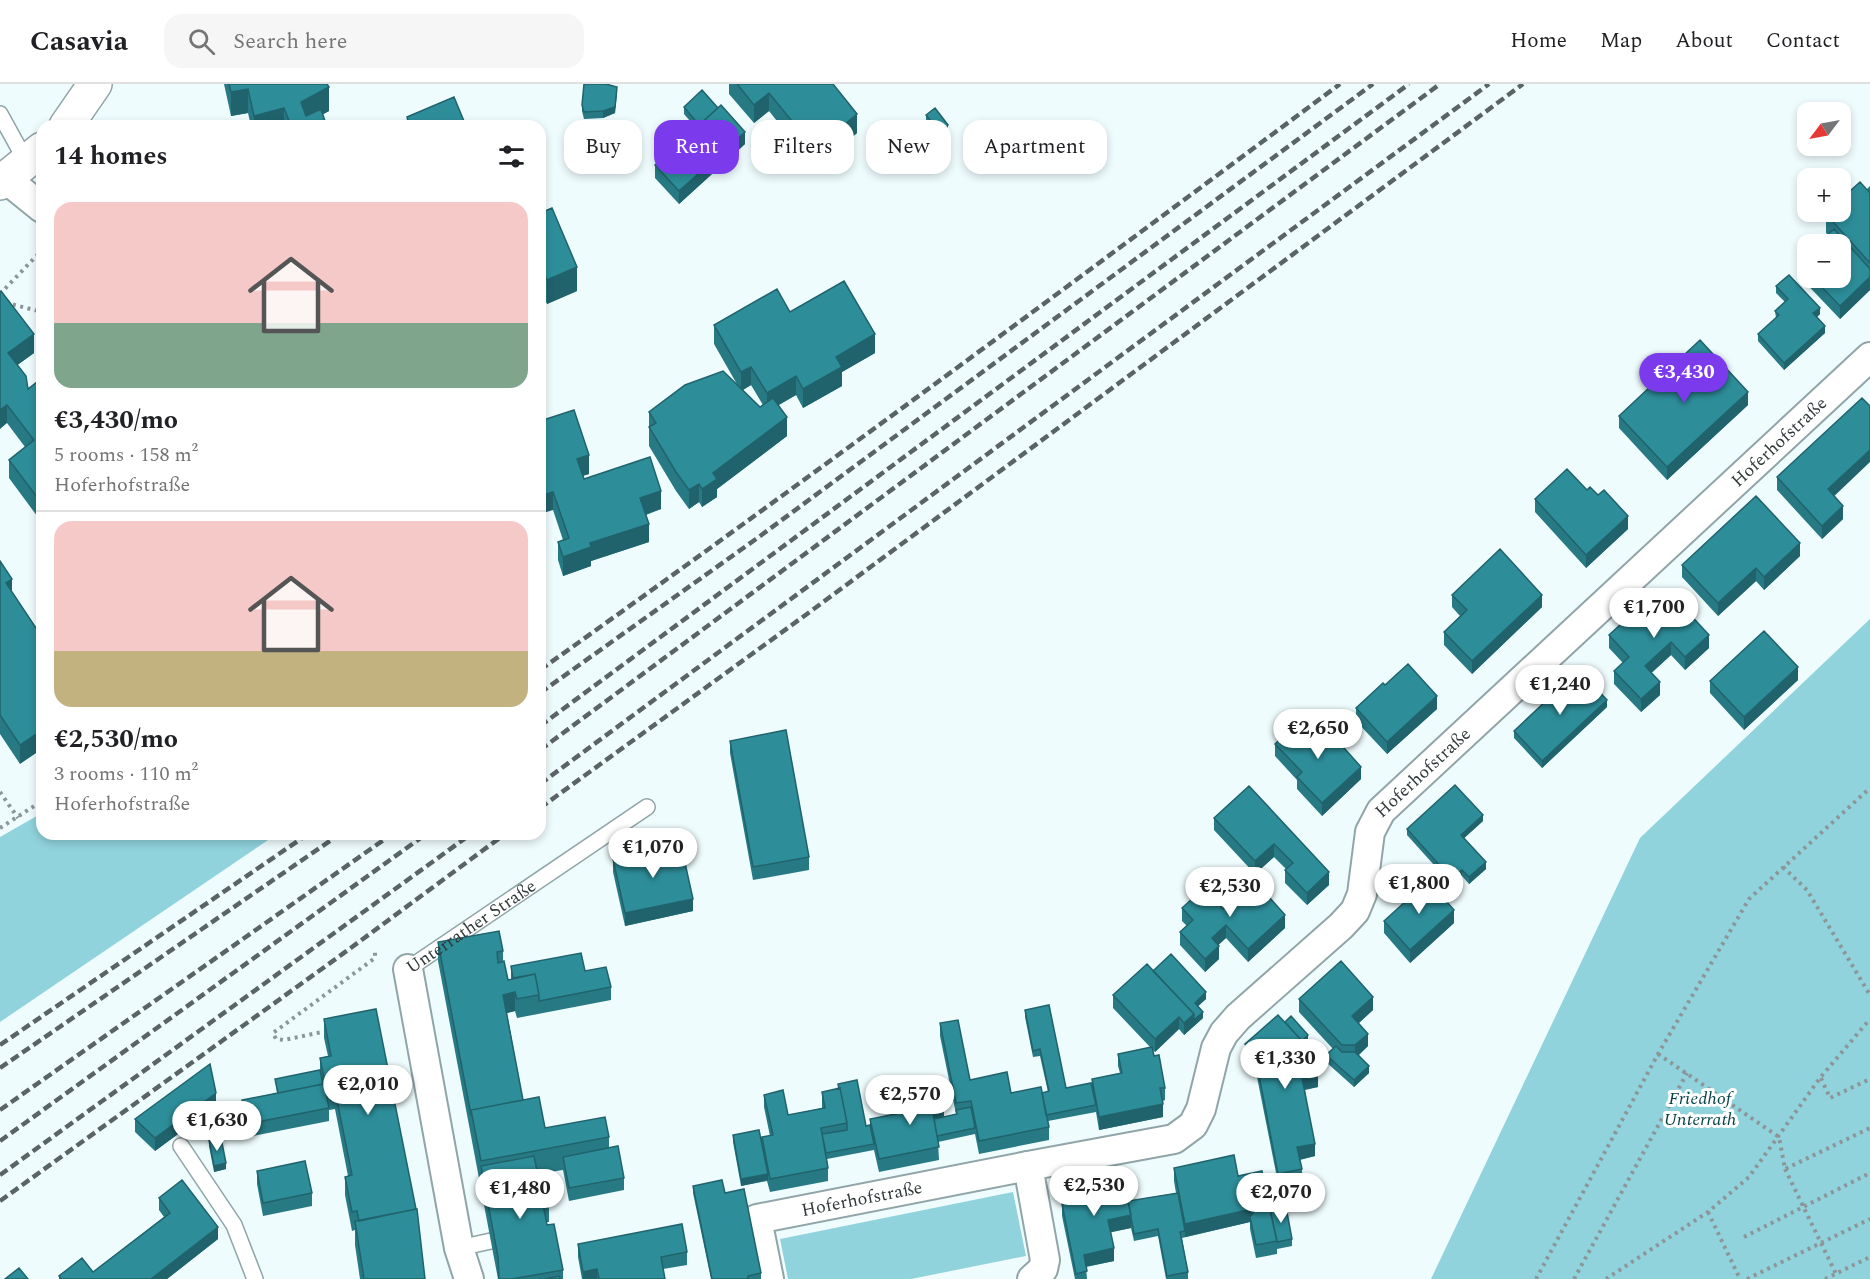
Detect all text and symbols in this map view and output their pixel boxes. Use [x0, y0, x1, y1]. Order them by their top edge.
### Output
search box [164, 14, 584, 68]
text: Casavia [30, 20, 128, 63]
icon: search [185, 25, 218, 58]
text: Search here [233, 25, 347, 58]
text: Home [1510, 25, 1567, 57]
text: Map [1600, 25, 1642, 57]
text: About [1675, 25, 1733, 57]
text: Contact [1766, 25, 1840, 57]
north arrow [1797, 102, 1851, 156]
map controls [1797, 102, 1851, 288]
chip: Buy [564, 120, 642, 174]
chip: Rent [654, 120, 739, 174]
chip: Filters [751, 120, 854, 174]
chip: New [866, 120, 951, 174]
chip: Apartment [963, 120, 1107, 174]
text: 14 homes [54, 136, 168, 176]
icon: filters [495, 140, 528, 173]
button: + [1797, 168, 1851, 222]
button: − [1797, 234, 1851, 288]
icon: home [237, 241, 345, 349]
pin: €3,430 [1635, 353, 1733, 404]
text: €3,430 [1653, 357, 1715, 387]
street label: Hoferhofstraße [1725, 390, 1833, 493]
text: €3,430/mo [54, 400, 178, 440]
text: 5 rooms · 158 m² [54, 440, 198, 470]
text: Hoferhofstraße [54, 470, 190, 500]
icon: home [237, 560, 345, 668]
pin: €1,700 [1605, 588, 1703, 639]
text: €1,700 [1623, 592, 1685, 622]
pin: €1,240 [1511, 665, 1609, 716]
text: €1,240 [1529, 669, 1591, 699]
pin: €2,650 [1269, 709, 1367, 760]
text: €2,650 [1287, 713, 1349, 743]
text: €2,530/mo [54, 719, 178, 759]
street label: Hoferhofstraße [1368, 721, 1477, 824]
text: 3 rooms · 110 m² [54, 759, 198, 789]
text: Hoferhofstraße [54, 789, 190, 819]
pin: €1,070 [604, 828, 702, 879]
text: €1,070 [622, 832, 684, 862]
pin: €1,800 [1370, 864, 1468, 915]
pin: €2,530 [1181, 867, 1279, 918]
text: €1,800 [1388, 868, 1450, 898]
text: €2,530 [1199, 871, 1261, 901]
street label: Unterrather Straße [400, 872, 542, 980]
pin: €1,330 [1236, 1039, 1334, 1090]
text: €1,330 [1254, 1043, 1316, 1073]
pin: €2,010 [319, 1065, 417, 1116]
text: €2,010 [337, 1069, 399, 1099]
pin: €2,570 [861, 1075, 959, 1126]
text: €2,570 [879, 1079, 941, 1109]
park label: Friedhof Unterrath [1664, 1085, 1736, 1133]
pin: €1,630 [168, 1101, 266, 1152]
text: €1,630 [186, 1105, 248, 1135]
pin: €2,530 [1045, 1166, 1143, 1217]
pin: €1,480 [471, 1169, 569, 1220]
text: €2,530 [1063, 1170, 1125, 1200]
text: €1,480 [489, 1173, 551, 1203]
street label: Hoferhofstraße [799, 1173, 925, 1224]
pin: €2,070 [1232, 1173, 1330, 1224]
text: €2,070 [1250, 1177, 1312, 1207]

